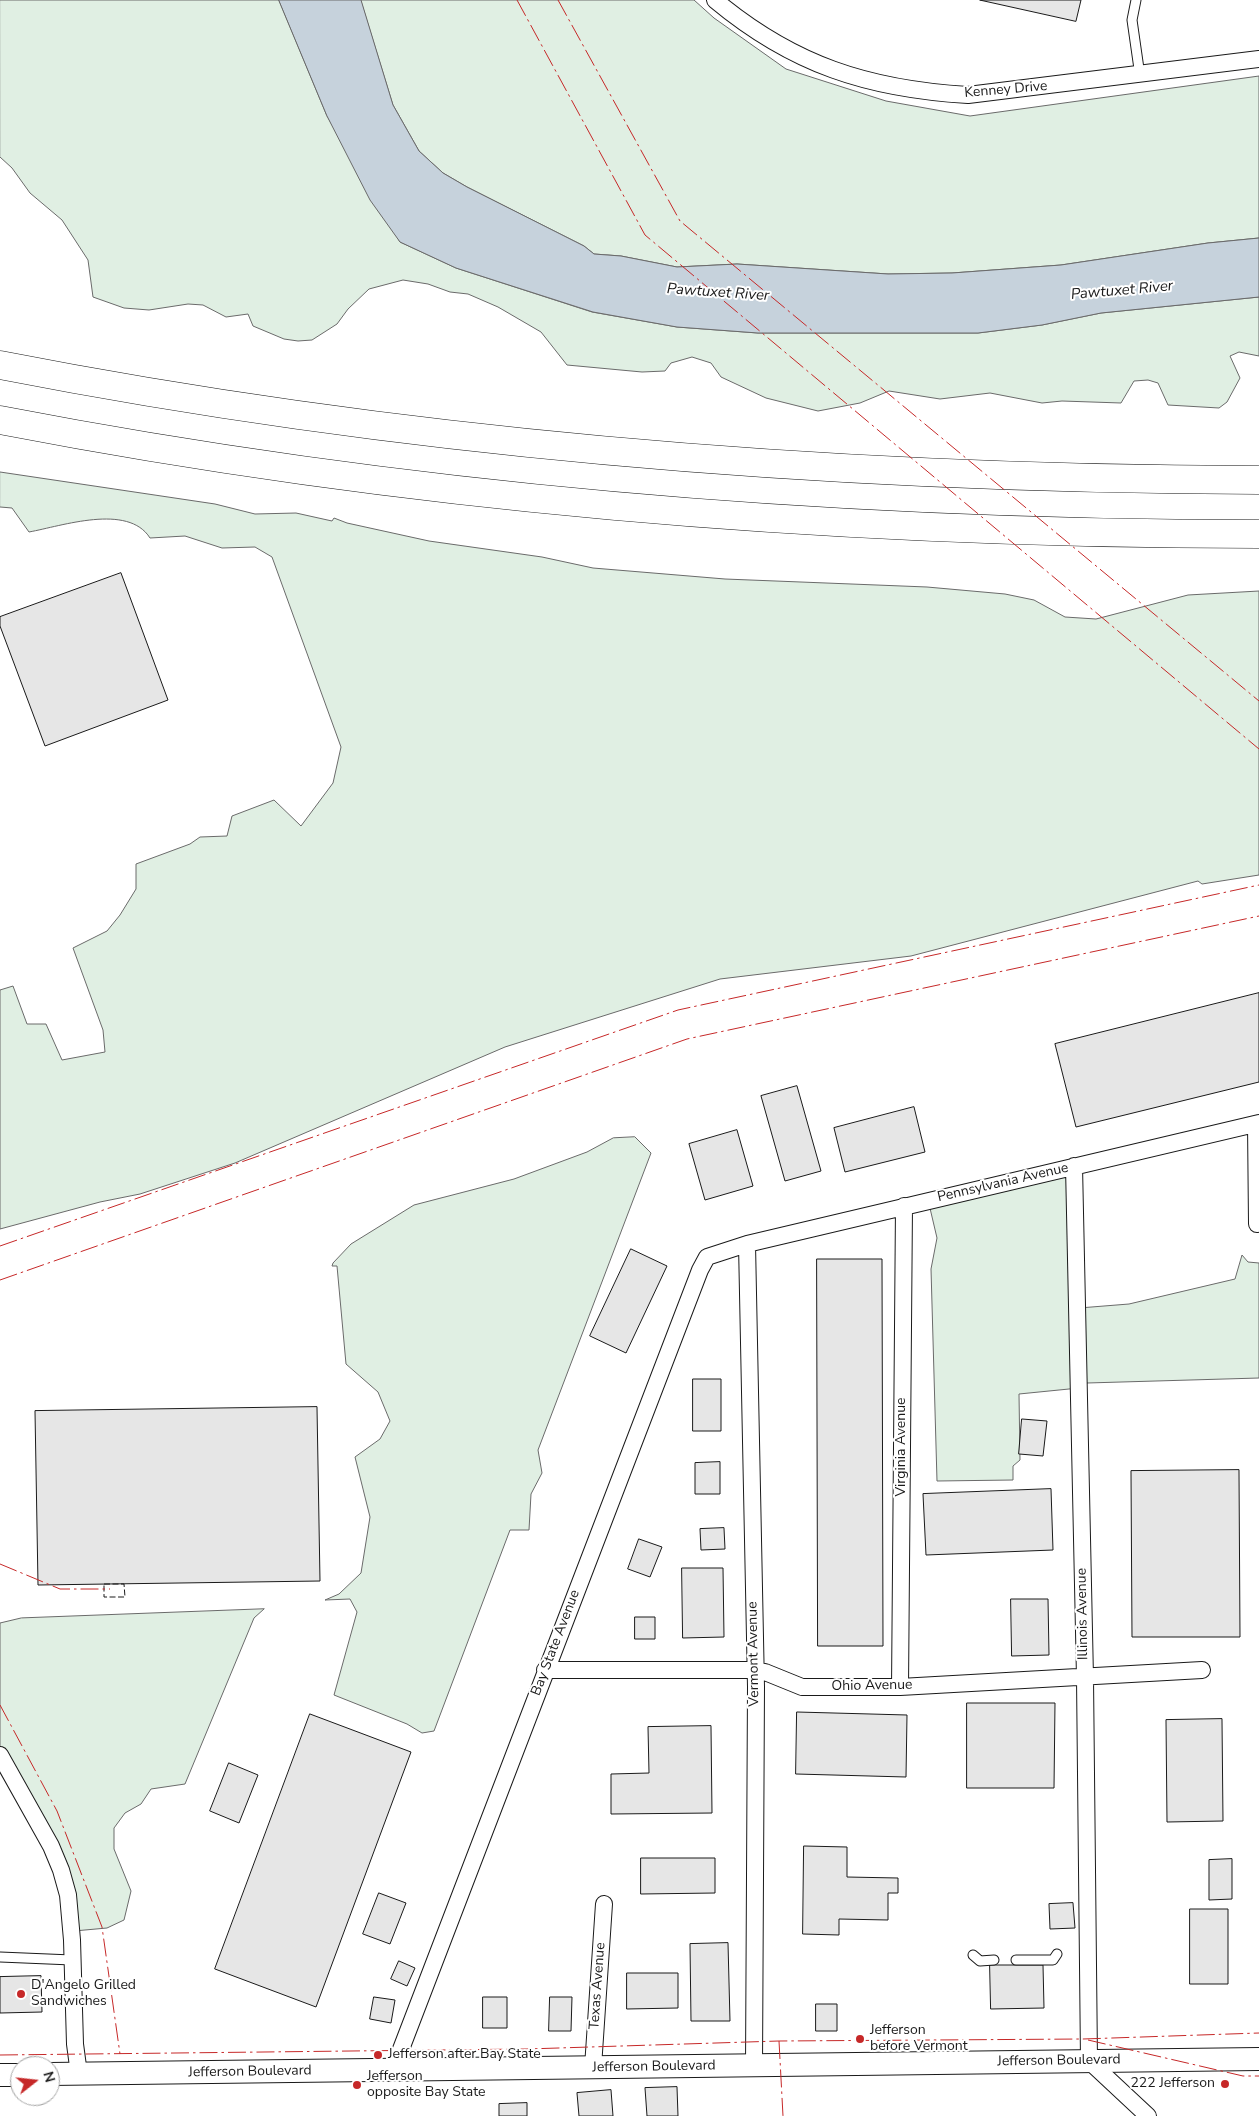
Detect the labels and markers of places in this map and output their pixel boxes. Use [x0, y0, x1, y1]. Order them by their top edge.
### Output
place label: D'Angelo Grilled Sandwiches [31, 1978, 136, 2010]
marker: D'Angelo Grilled Sandwiches [15, 1988, 27, 2000]
place label: Jefferson before Vermont [870, 2023, 968, 2056]
marker: Jefferson before Vermont [854, 2033, 866, 2045]
place label: Jefferson after Bay State [388, 2047, 541, 2063]
marker: Jefferson after Bay State [372, 2049, 384, 2061]
place label: Jefferson opposite Bay State [367, 2069, 486, 2102]
place label: 222 Jefferson [1130, 2076, 1215, 2092]
marker: 222 Jefferson [1219, 2078, 1231, 2090]
marker: Jefferson opposite Bay State [351, 2079, 363, 2091]

